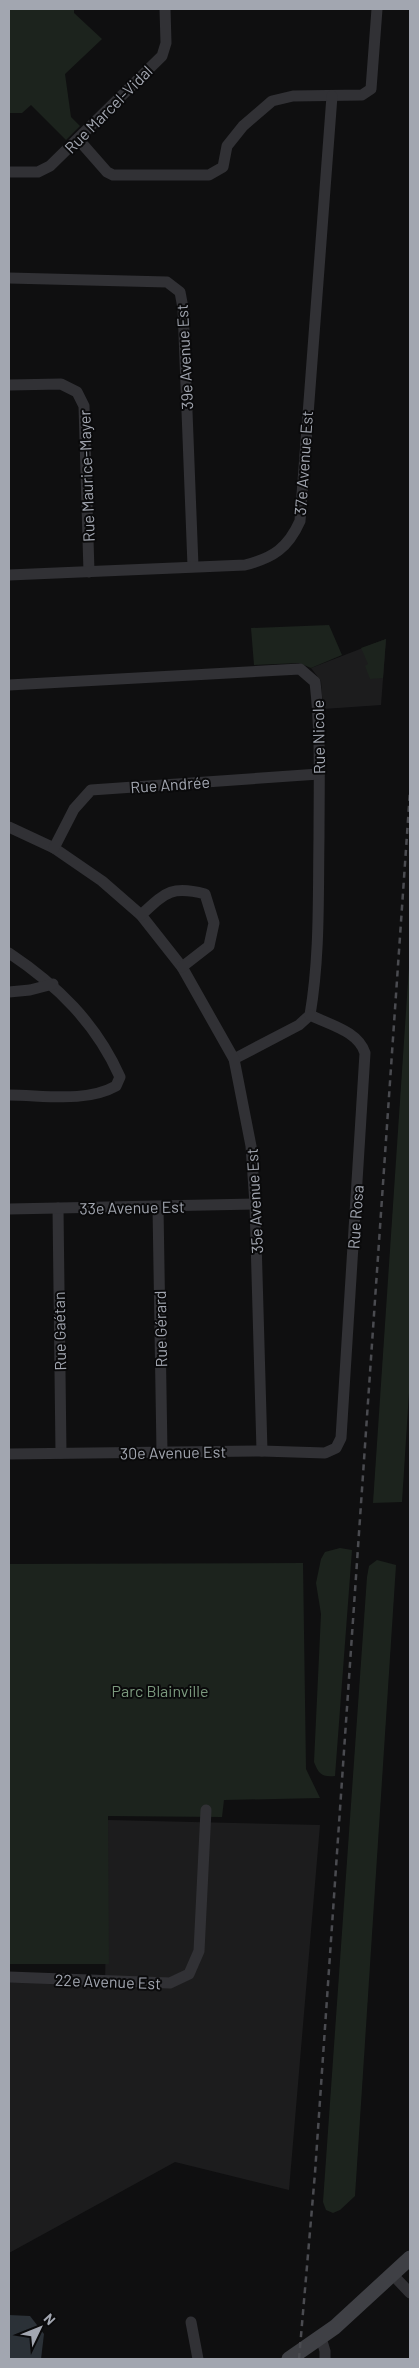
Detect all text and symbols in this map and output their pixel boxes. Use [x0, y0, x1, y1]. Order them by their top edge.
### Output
street label: Rue Marcel-Vidal [60, 61, 156, 157]
street label: 39e Avenue Est [172, 304, 196, 410]
street label: Rue Maurice-Mayer [74, 409, 98, 542]
street label: 37e Avenue Est [290, 410, 316, 516]
street label: Rue Nicole [308, 700, 328, 774]
street label: Rue Andrée [130, 772, 210, 796]
street label: 35e Avenue Est [242, 1148, 266, 1254]
street label: Rue Rosa [343, 1184, 367, 1250]
street label: 33e Avenue Est [79, 1197, 185, 1217]
street label: Rue Gérard [150, 1290, 170, 1368]
street label: Rue Gaétan [49, 1291, 69, 1371]
street label: 30e Avenue Est [120, 1442, 226, 1462]
park label: Parc Blainville [112, 1681, 208, 1700]
street label: 22e Avenue Est [55, 1970, 161, 1992]
north arrow [15, 2303, 65, 2353]
text: N [40, 2310, 59, 2328]

